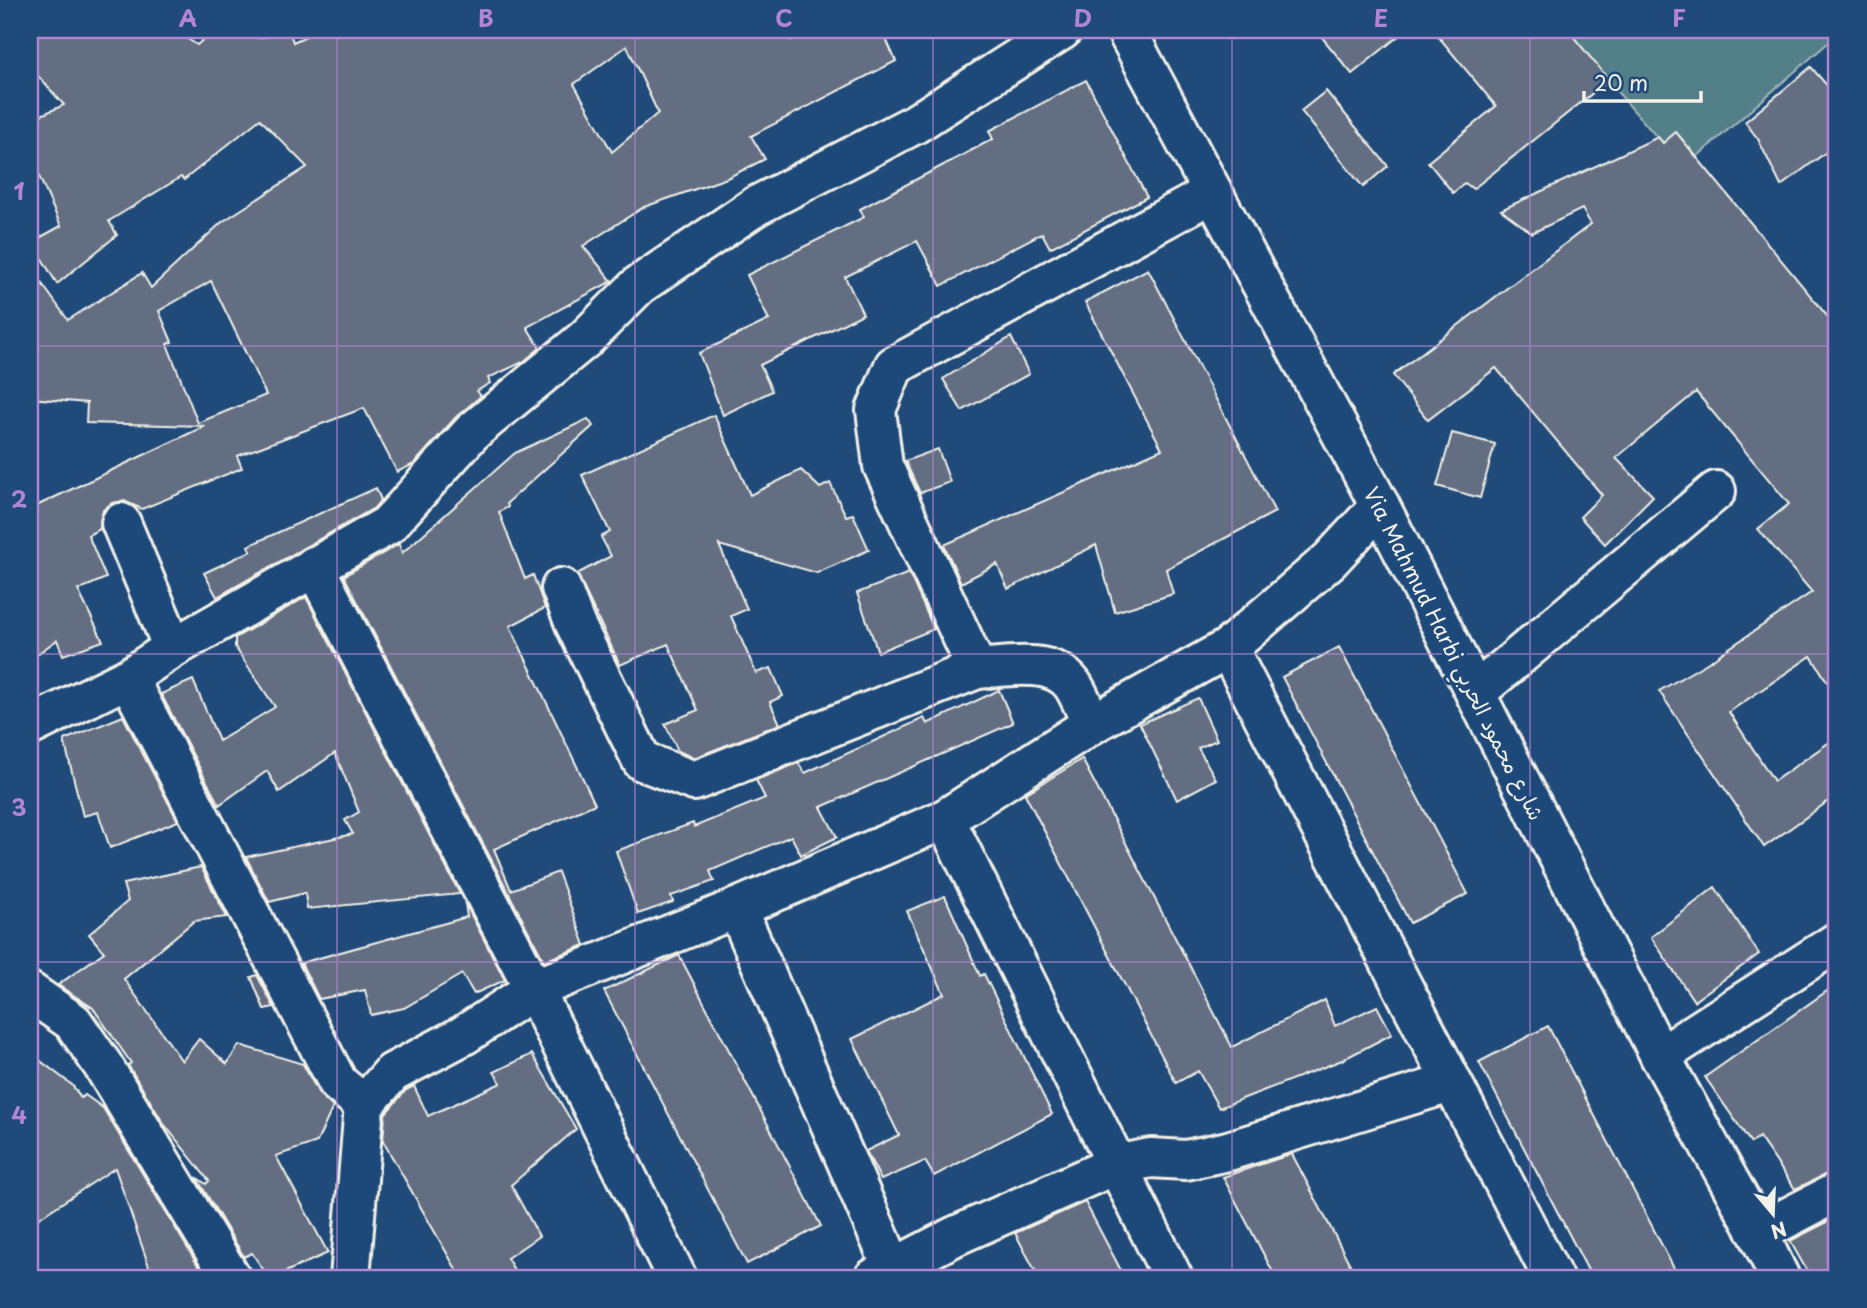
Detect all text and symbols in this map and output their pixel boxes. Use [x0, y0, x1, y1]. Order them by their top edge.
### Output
text: A [179, 0, 197, 35]
text: B [478, 0, 494, 35]
text: C [775, 0, 793, 35]
text: D [1074, 0, 1092, 35]
text: E [1374, 0, 1388, 35]
text: F [1672, 0, 1686, 35]
scale bar [1584, 60, 1701, 104]
text: 20 m [1594, 66, 1648, 98]
text: 1 [14, 173, 25, 208]
text: 2 [11, 481, 27, 516]
street label: Via Mahmud Harbi شارع محمود الحربي [1352, 481, 1553, 828]
text: 3 [11, 789, 27, 824]
text: 4 [11, 1097, 27, 1132]
north arrow [1738, 1178, 1808, 1248]
text: N [1767, 1215, 1791, 1247]

